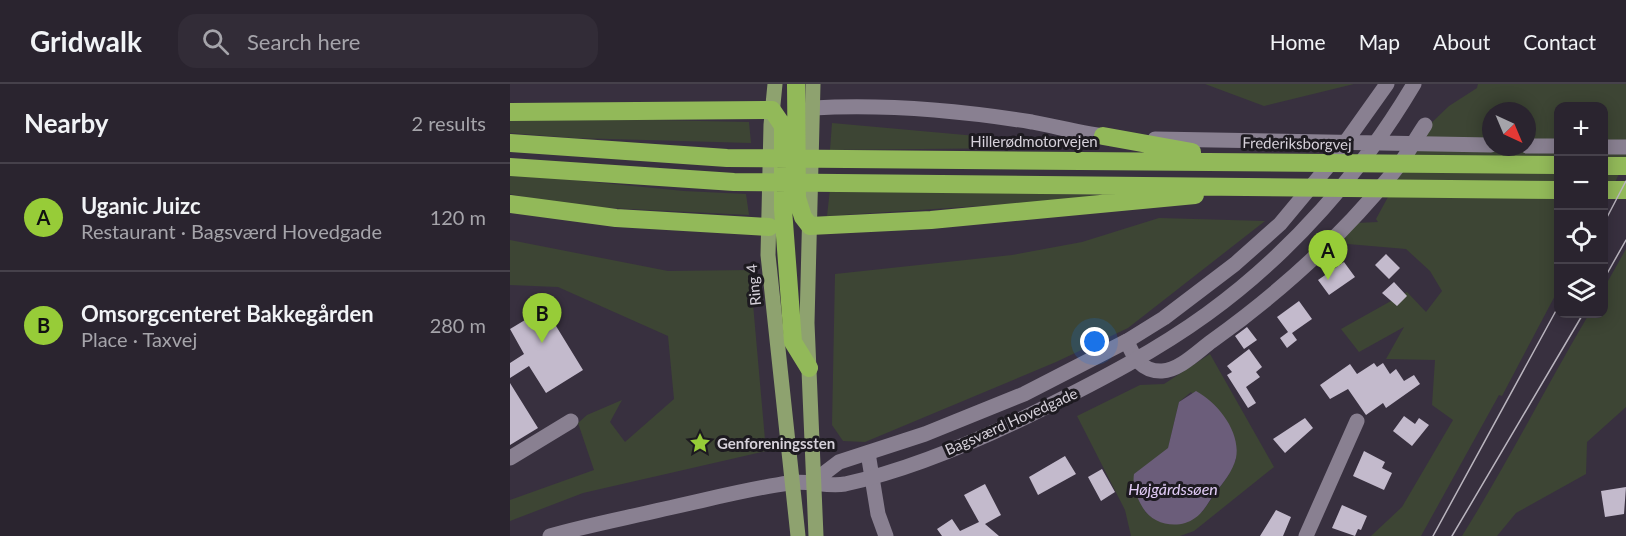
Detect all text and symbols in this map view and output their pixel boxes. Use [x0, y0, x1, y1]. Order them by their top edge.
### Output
search box [178, 14, 598, 68]
text: Gridwalk [30, 24, 142, 58]
icon: search [199, 25, 232, 58]
text: Search here [247, 28, 360, 55]
text: Home [1270, 29, 1326, 54]
text: Map [1359, 29, 1400, 54]
text: About [1433, 29, 1490, 54]
text: Contact [1523, 29, 1596, 54]
north arrow [1482, 102, 1536, 156]
map controls [1554, 102, 1608, 318]
button: + [1554, 102, 1608, 156]
text: Nearby [24, 107, 109, 139]
text: 2 results [411, 111, 486, 135]
street label: Hillerødmotorvejen [970, 132, 1098, 150]
street label: Frederiksborgvej [1242, 133, 1352, 153]
button: − [1554, 156, 1608, 210]
text: Uganic Juizc [81, 192, 201, 219]
text: A [37, 205, 50, 229]
text: 120 m [430, 205, 486, 229]
button: locate [1554, 210, 1608, 264]
text: Restaurant · Bagsværd Hovedgade [81, 219, 382, 243]
pin: A [1308, 230, 1348, 280]
street label: Ring 4 [742, 263, 764, 307]
button: layers [1554, 264, 1608, 318]
pin: B [522, 294, 561, 343]
text: Omsorgcenteret Bakkegården [81, 300, 374, 327]
text: B [37, 313, 50, 337]
text: 280 m [430, 313, 486, 337]
text: Place · Taxvej [81, 327, 197, 351]
your location [1080, 327, 1109, 356]
street label: Bagsværd Hovedgade [942, 384, 1080, 458]
place icon: Genforeningssten [688, 431, 712, 455]
place label: Genforeningssten [717, 434, 835, 452]
water label: Højgårdssøen [1128, 479, 1218, 498]

